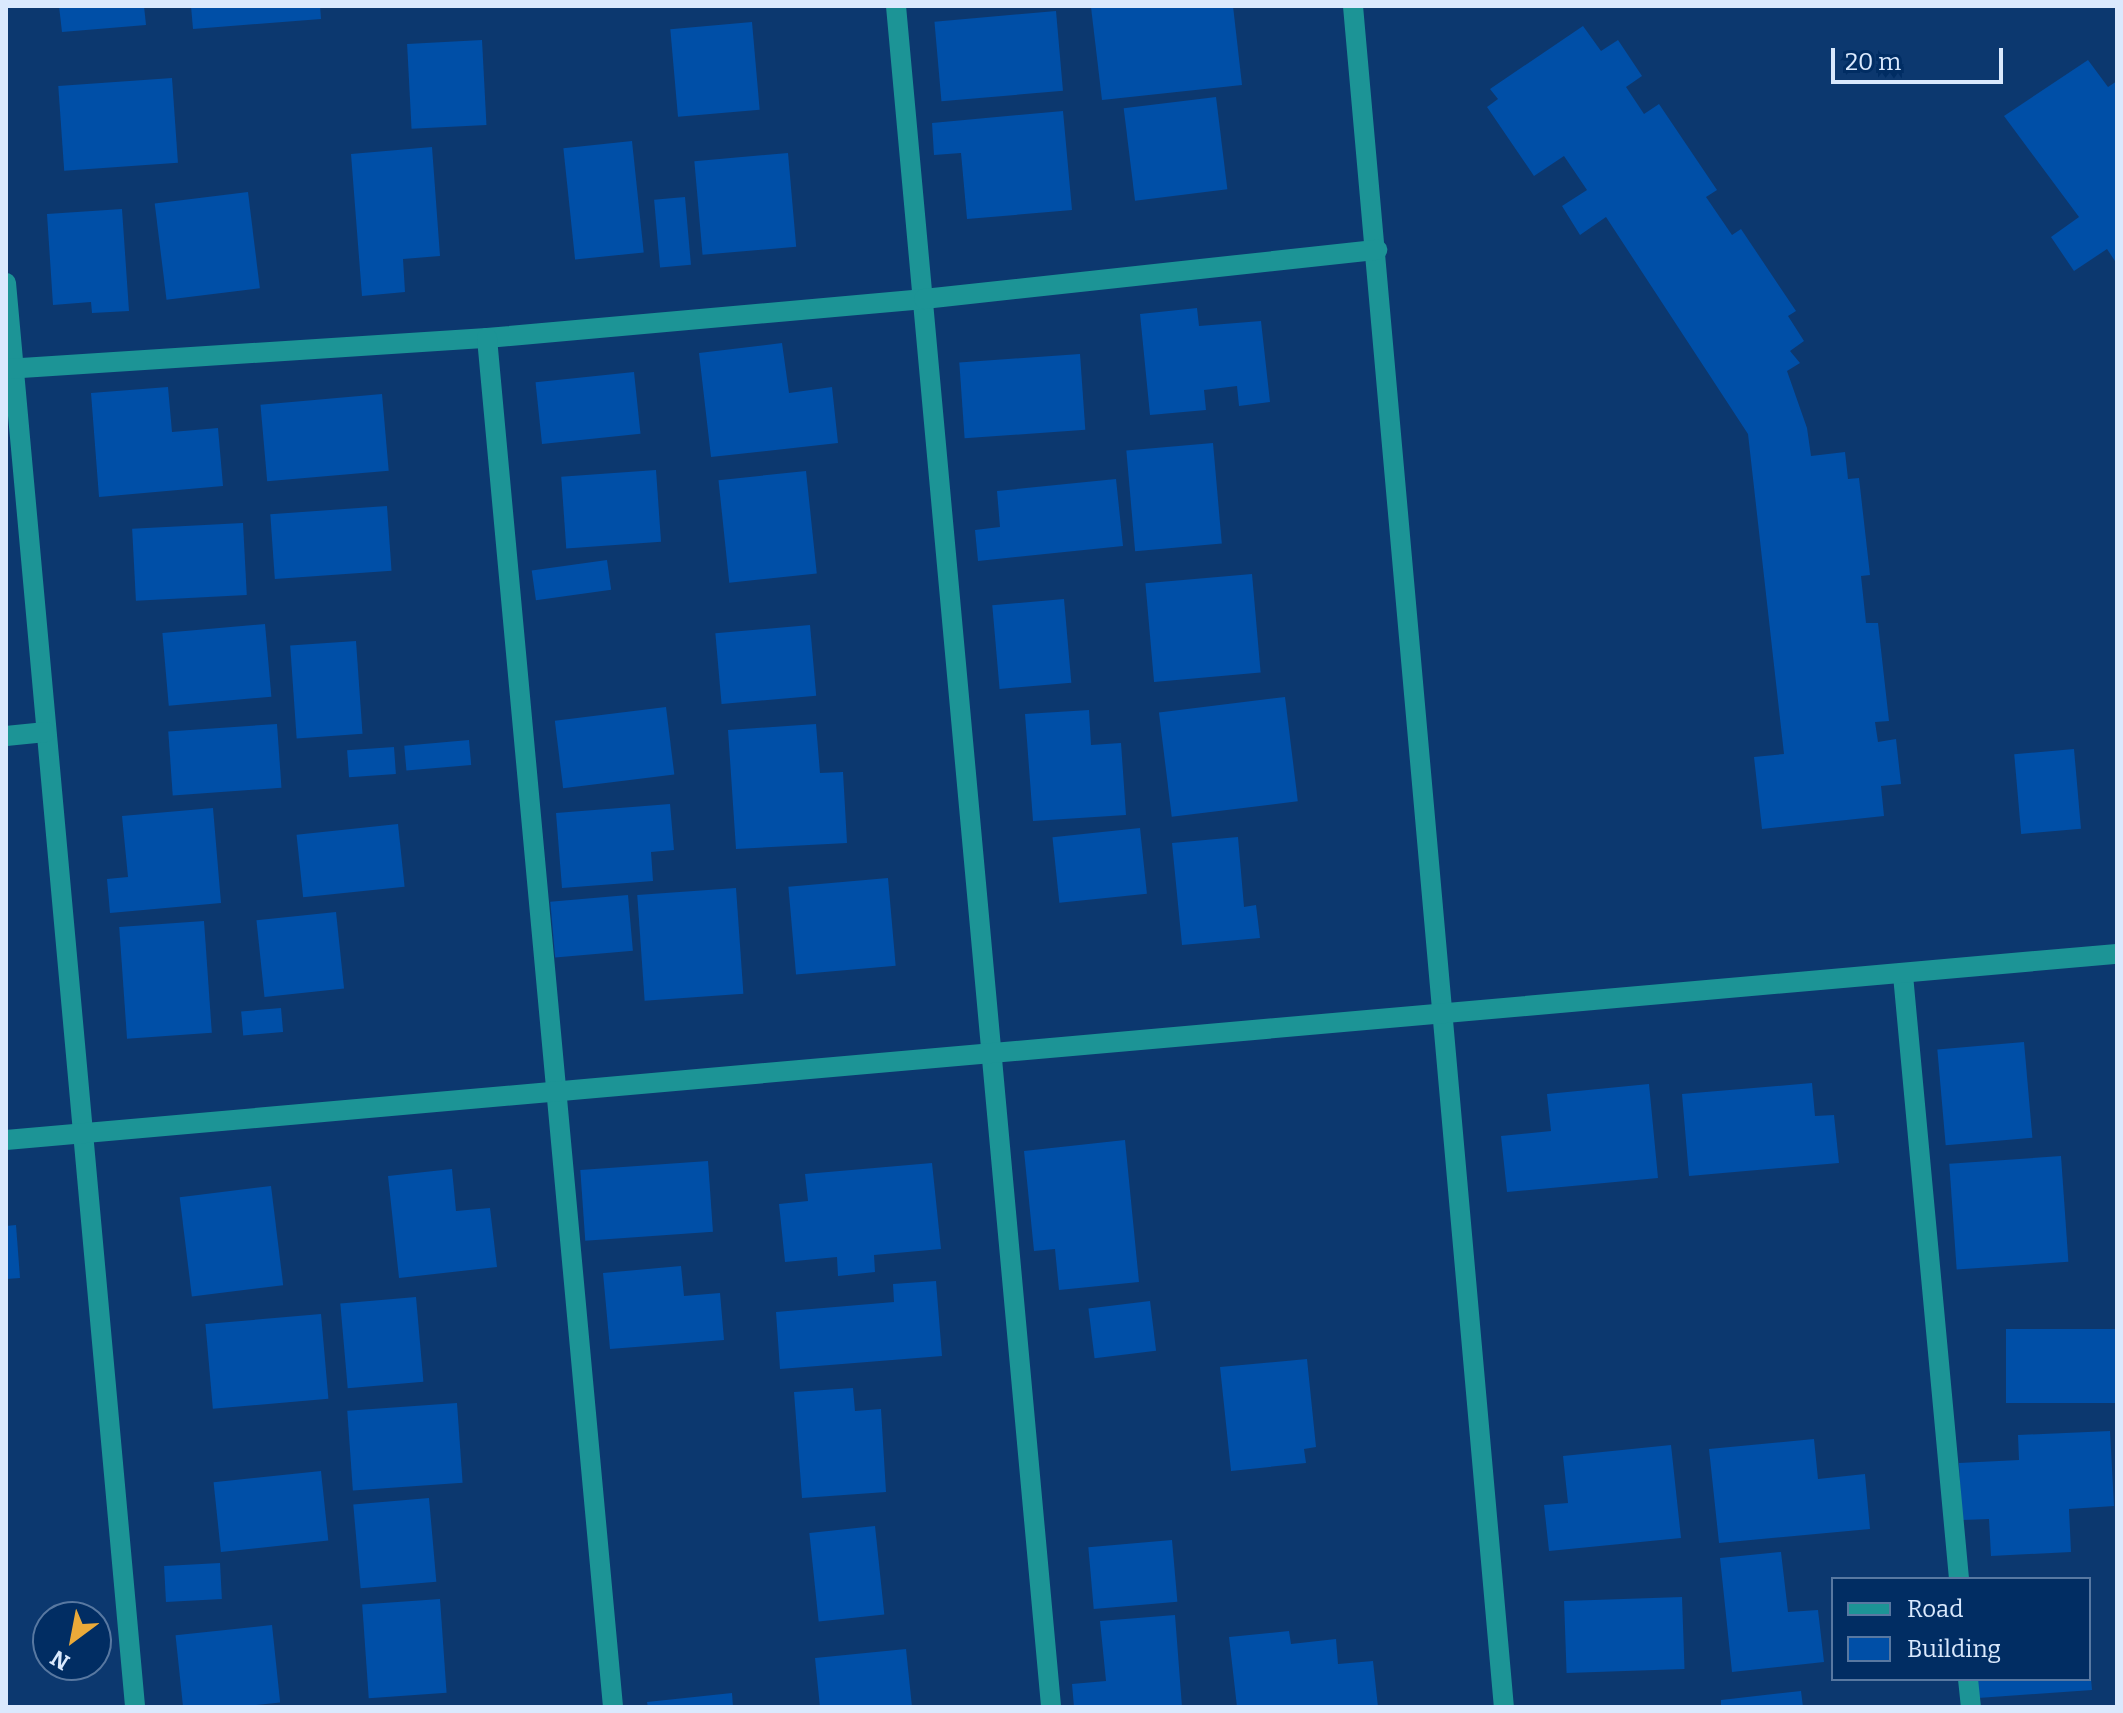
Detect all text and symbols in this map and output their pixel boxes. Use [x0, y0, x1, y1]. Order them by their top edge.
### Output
scale bar [1835, 32, 2007, 82]
text: 20 m [1845, 48, 1901, 76]
legend [1831, 1577, 2091, 1681]
text: Road [1907, 1595, 1963, 1623]
north arrow [32, 1601, 112, 1681]
text: Building [1907, 1635, 2001, 1663]
text: N [46, 1644, 74, 1676]

